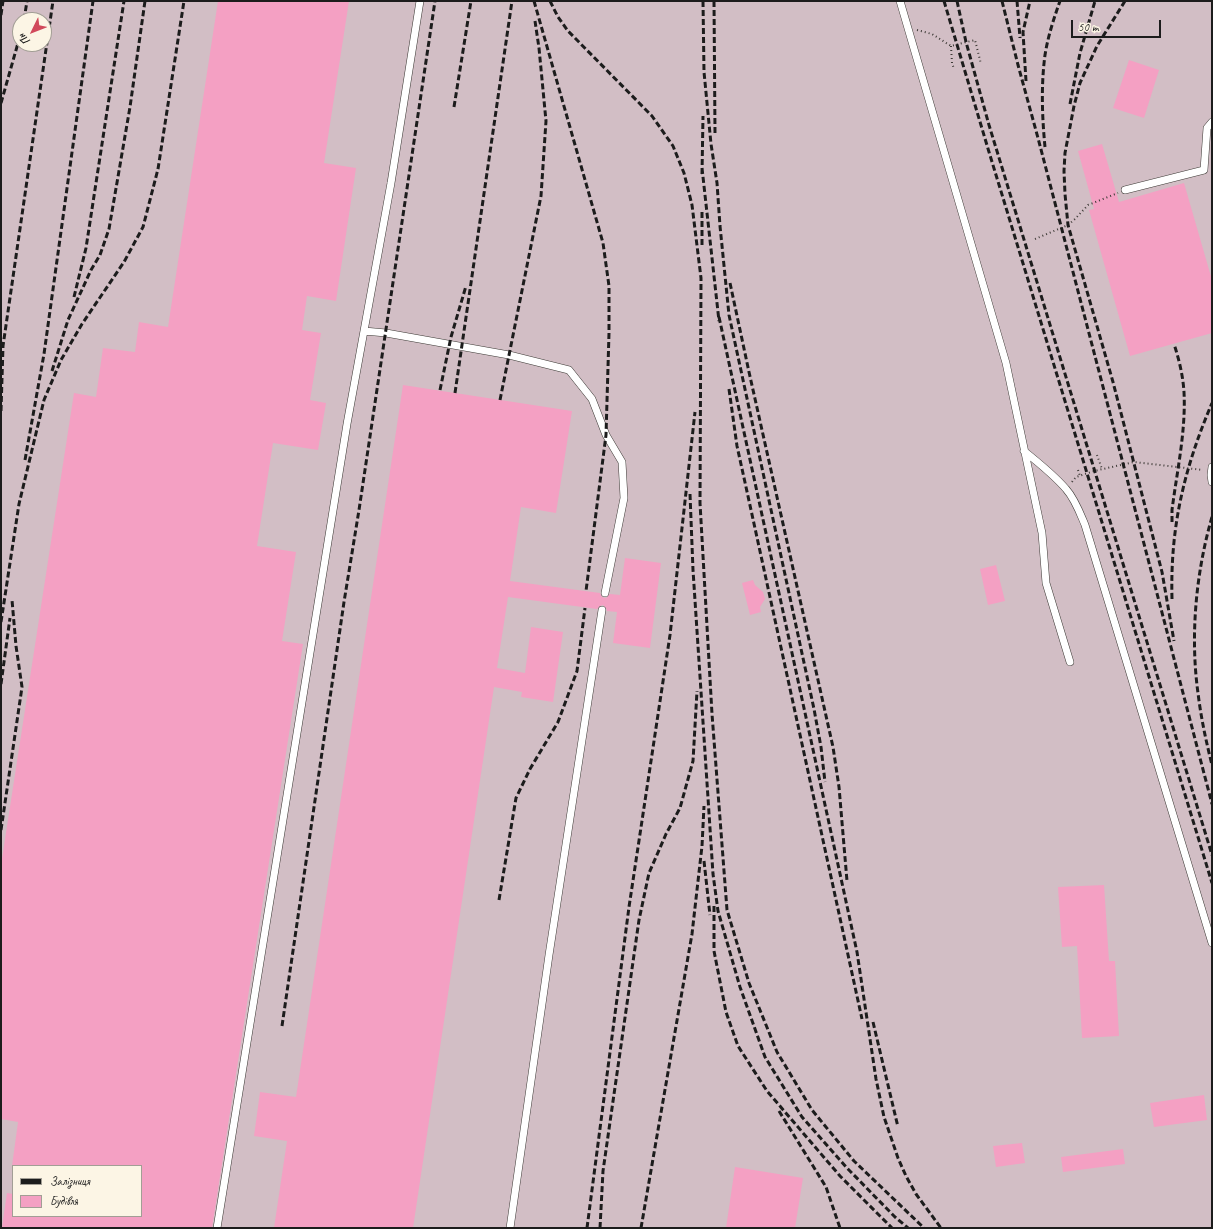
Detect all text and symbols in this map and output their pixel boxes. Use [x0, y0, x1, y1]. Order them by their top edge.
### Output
north arrow [12, 12, 52, 52]
scale bar [1073, 12, 1163, 38]
text: 50 m [1078, 19, 1098, 35]
text: Пн [15, 31, 33, 48]
legend [12, 1165, 142, 1217]
text: Залізниця [50, 1173, 90, 1189]
text: Будівля [50, 1193, 78, 1209]

